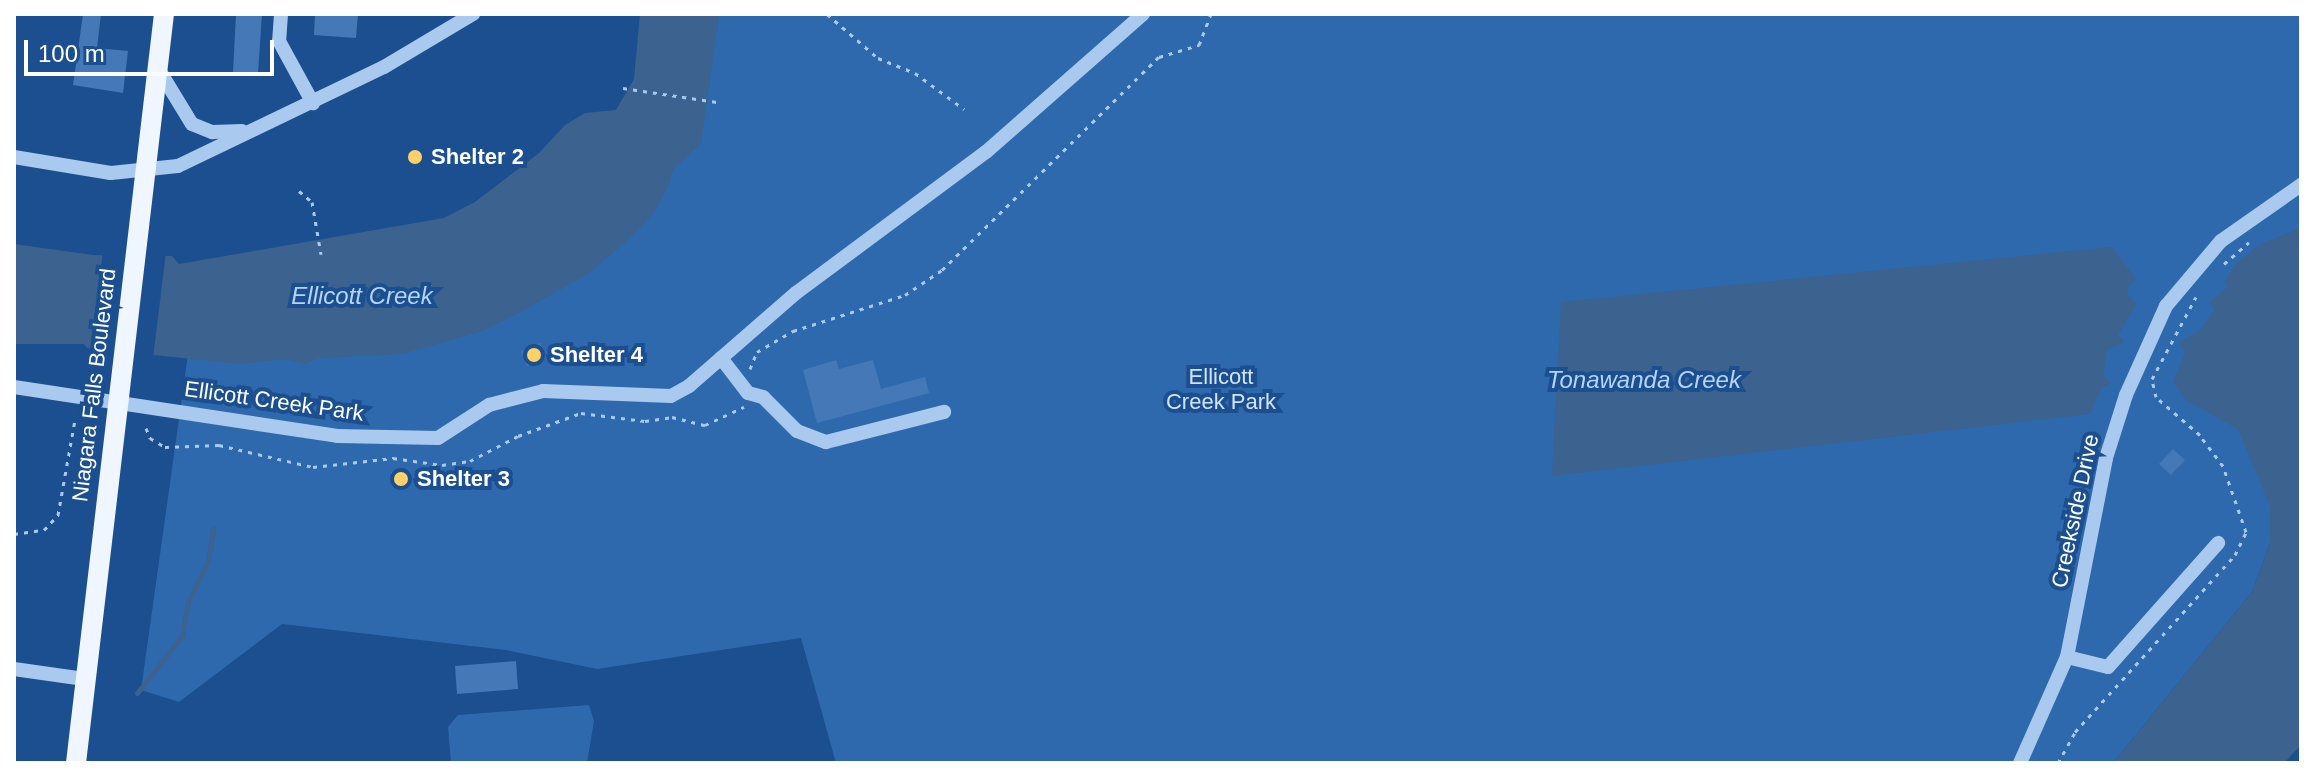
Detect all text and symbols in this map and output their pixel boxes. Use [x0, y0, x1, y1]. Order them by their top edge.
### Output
scale bar [28, 24, 278, 74]
text: 100 m [38, 40, 105, 67]
place label: Shelter 2 [431, 144, 524, 170]
marker: Shelter 2 [406, 148, 424, 166]
street label: Niagara Falls Boulevard [67, 267, 121, 503]
water label: Ellicott Creek [291, 282, 433, 310]
place label: Shelter 4 [550, 342, 643, 368]
marker: Shelter 4 [525, 346, 543, 364]
park label: Ellicott Creek Park [1166, 363, 1276, 414]
water label: Tonawanda Creek [1547, 366, 1741, 394]
street label: Ellicott Creek Park [183, 375, 365, 427]
street label: Creekside Drive [2046, 432, 2104, 590]
place label: Shelter 3 [417, 466, 510, 492]
marker: Shelter 3 [392, 470, 410, 488]

